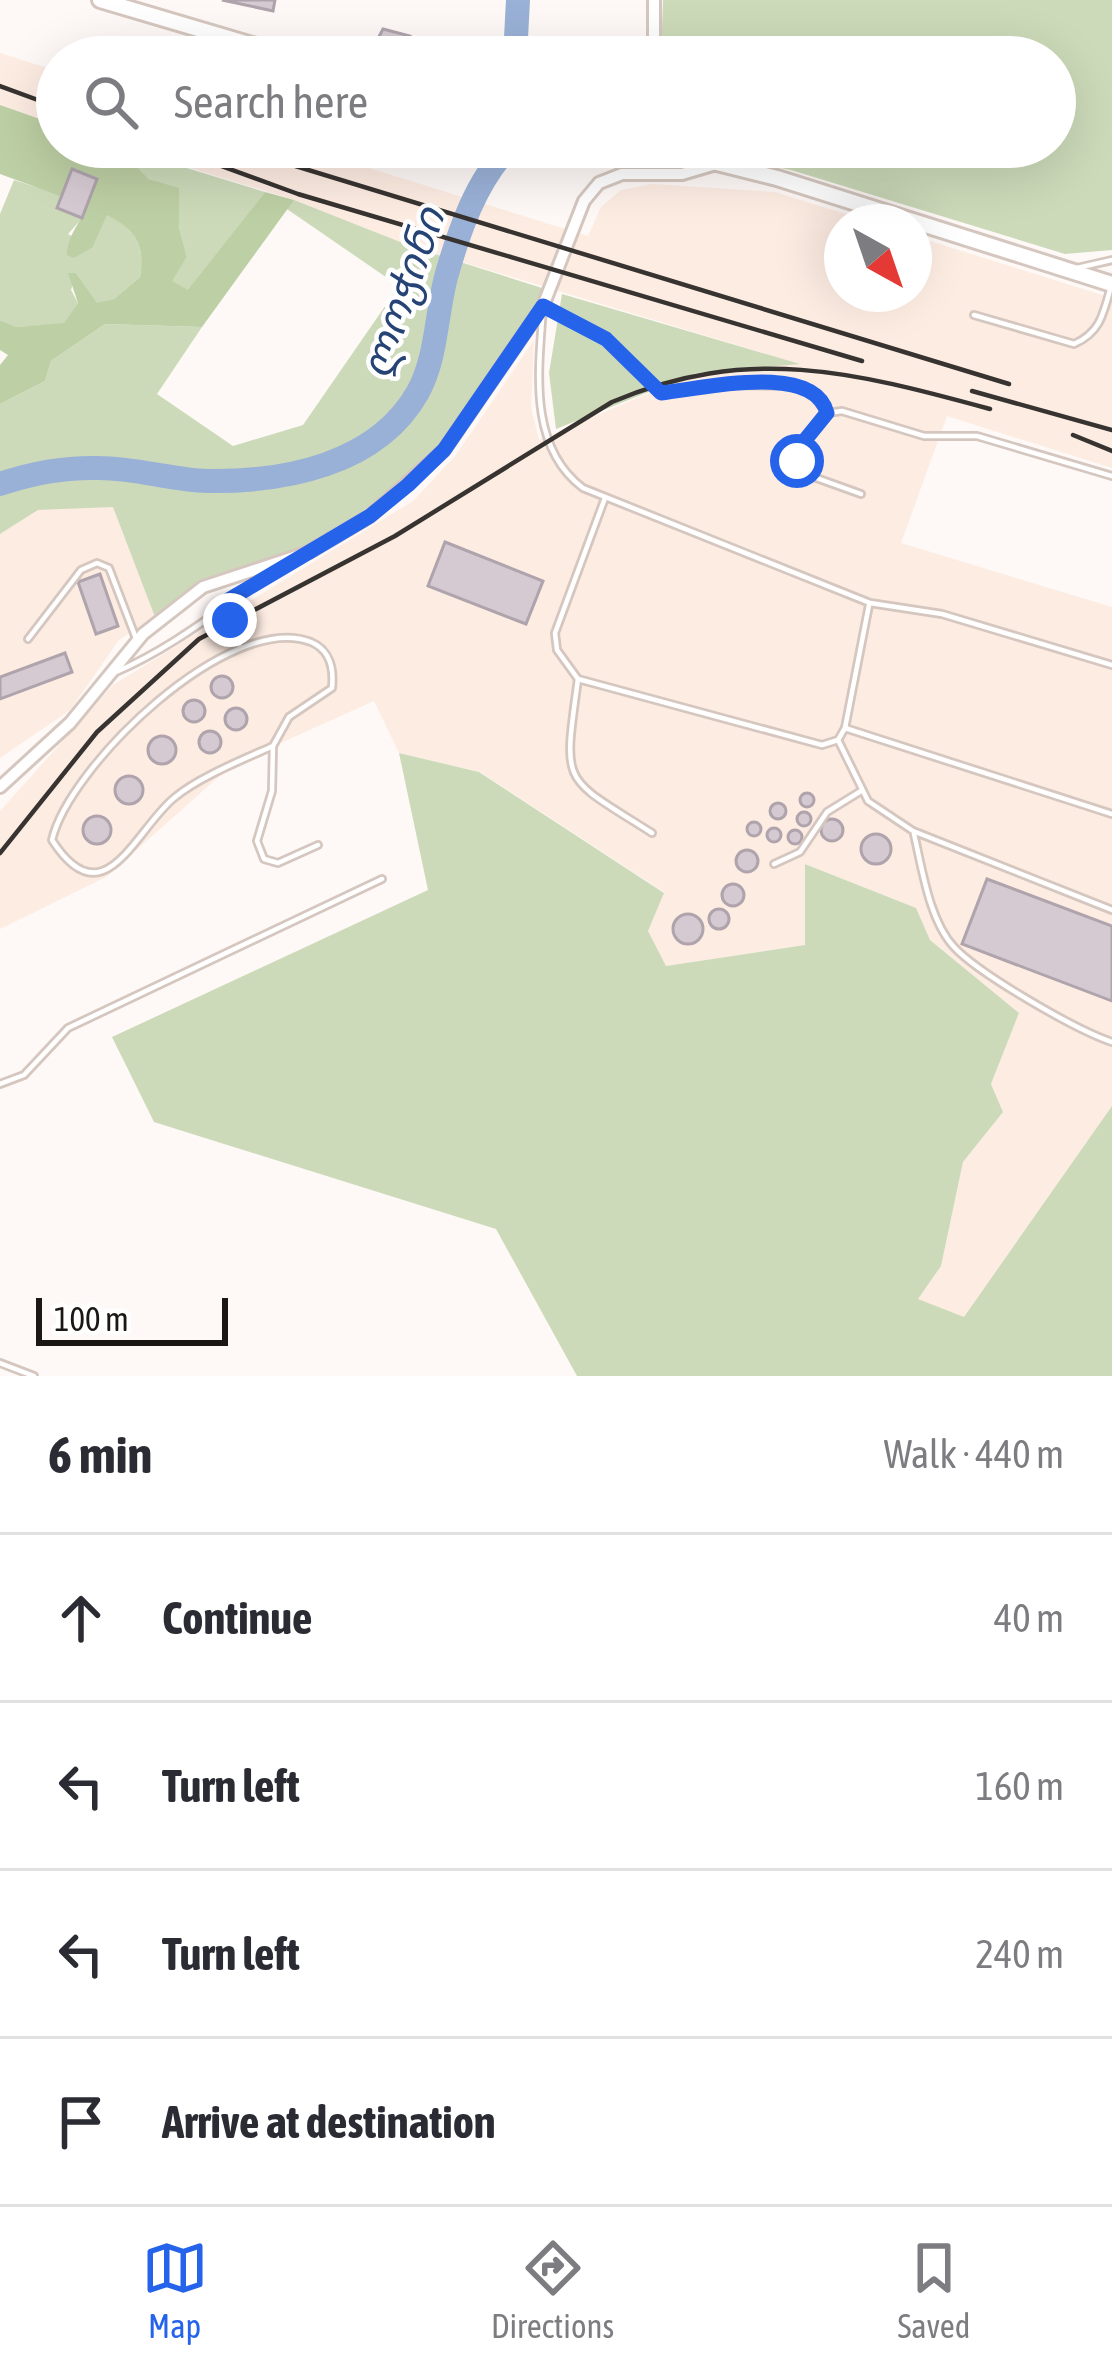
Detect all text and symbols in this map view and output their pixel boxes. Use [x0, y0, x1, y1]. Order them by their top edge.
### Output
search box [36, 36, 1076, 168]
icon: search [78, 69, 144, 135]
text: Search here [174, 76, 368, 128]
water label: ლოჭინი [351, 200, 456, 385]
north arrow [824, 204, 932, 312]
route start [770, 434, 824, 488]
route end [203, 593, 257, 647]
scale bar [36, 1292, 228, 1345]
text: 100 m [54, 1300, 129, 1338]
text: 6 min [48, 1425, 152, 1484]
text: Walk · 440 m [884, 1432, 1064, 1476]
icon: ahead [48, 1585, 114, 1651]
text: Continue [162, 1592, 313, 1644]
text: 40 m [994, 1596, 1064, 1640]
icon: left [48, 1753, 114, 1819]
text: Turn left [162, 1760, 300, 1812]
text: 160 m [976, 1764, 1064, 1808]
icon: left [48, 1921, 114, 1987]
text: Turn left [162, 1928, 300, 1980]
text: 240 m [976, 1932, 1064, 1976]
icon: arrive [48, 2089, 114, 2155]
text: Arrive at destination [162, 2096, 496, 2148]
tab: Map [142, 2235, 208, 2345]
tab: Directions [491, 2235, 614, 2345]
tab: Saved [897, 2235, 970, 2345]

